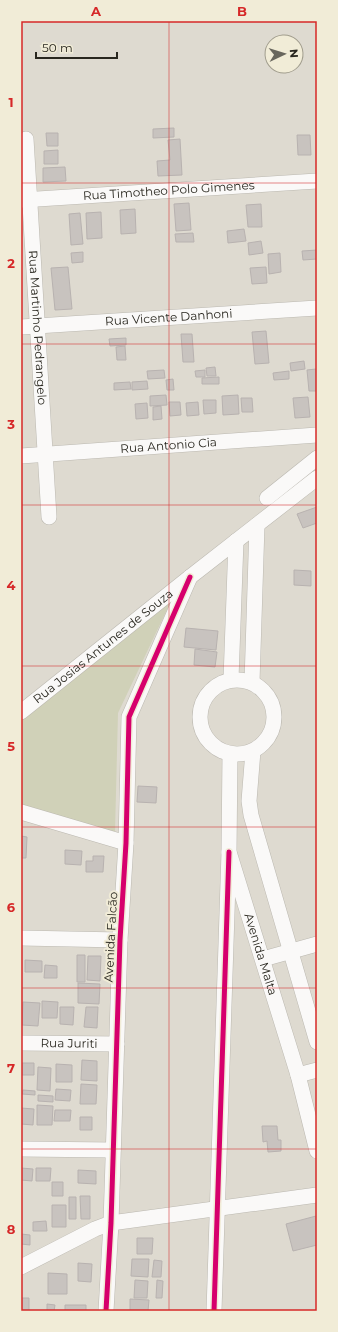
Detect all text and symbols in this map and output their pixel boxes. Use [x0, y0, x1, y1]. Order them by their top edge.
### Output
text: A [90, 3, 102, 19]
text: B [237, 3, 247, 19]
scale bar [36, 34, 117, 60]
north arrow [264, 34, 304, 74]
text: 50 m [42, 40, 73, 55]
text: N [287, 48, 301, 58]
text: 1 [8, 94, 14, 110]
street label: Rua Timotheo Polo Gimenes [82, 177, 255, 203]
street label: Rua Martinho Pedrangelo [26, 250, 50, 406]
text: 2 [7, 255, 15, 271]
street label: Rua Vicente Danhoni [104, 305, 233, 329]
text: 3 [6, 416, 15, 432]
street label: Rua Antonio Cia [120, 434, 217, 456]
text: 4 [7, 577, 16, 593]
street label: Rua Josias Antunes de Souza [30, 586, 176, 706]
text: 5 [7, 738, 15, 754]
street label: Avenida Falcão [101, 891, 120, 983]
text: 6 [7, 899, 16, 915]
street label: Avenida Malta [241, 911, 281, 997]
street label: Rua Juriti [40, 1035, 98, 1051]
text: 7 [7, 1060, 15, 1076]
text: 8 [7, 1221, 16, 1237]

